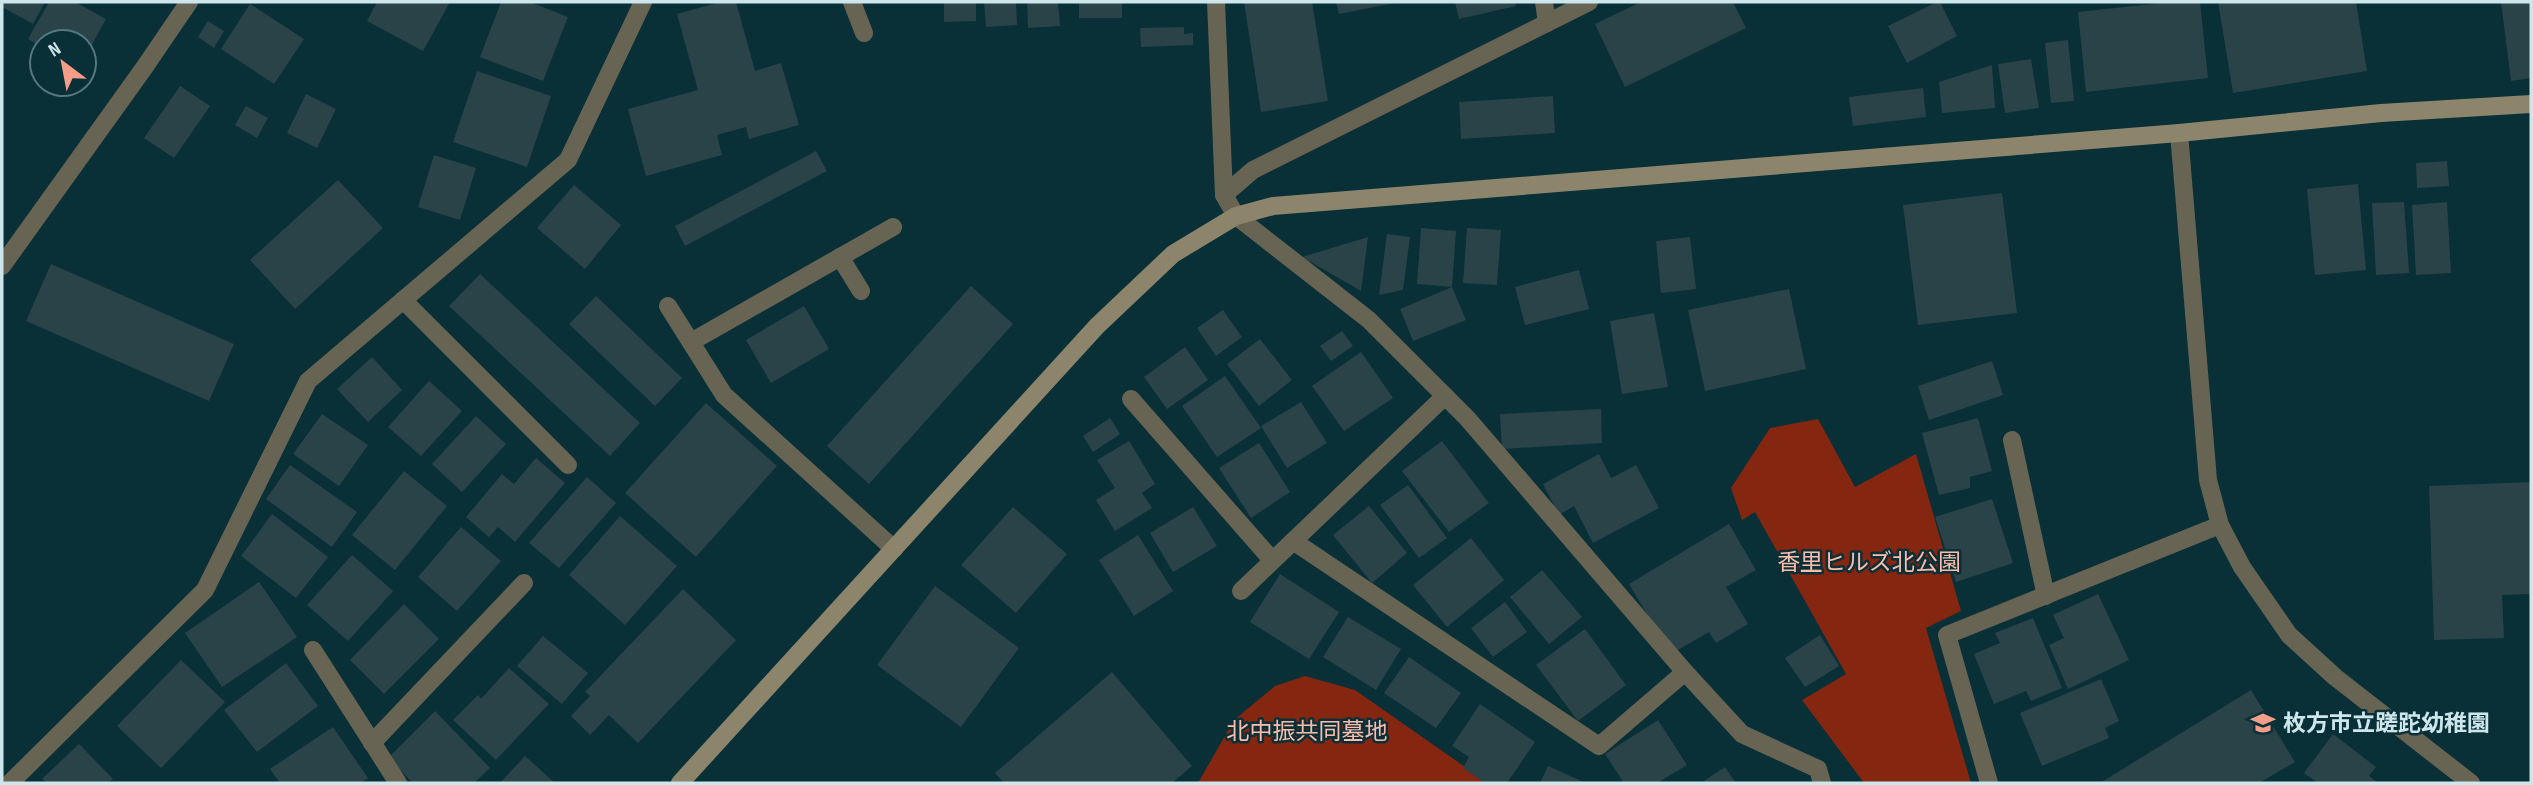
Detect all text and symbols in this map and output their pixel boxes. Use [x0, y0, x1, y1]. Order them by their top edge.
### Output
north arrow [28, 28, 98, 98]
text: N [44, 37, 65, 62]
park label: 香里ヒルズ北公園 [1777, 549, 1961, 577]
school or university icon: 枚方市立蹉跎幼稚園 [2249, 709, 2277, 737]
place label: 枚方市立蹉跎幼稚園 [2283, 710, 2490, 738]
park label: 北中振共同墓地 [1227, 718, 1388, 746]

